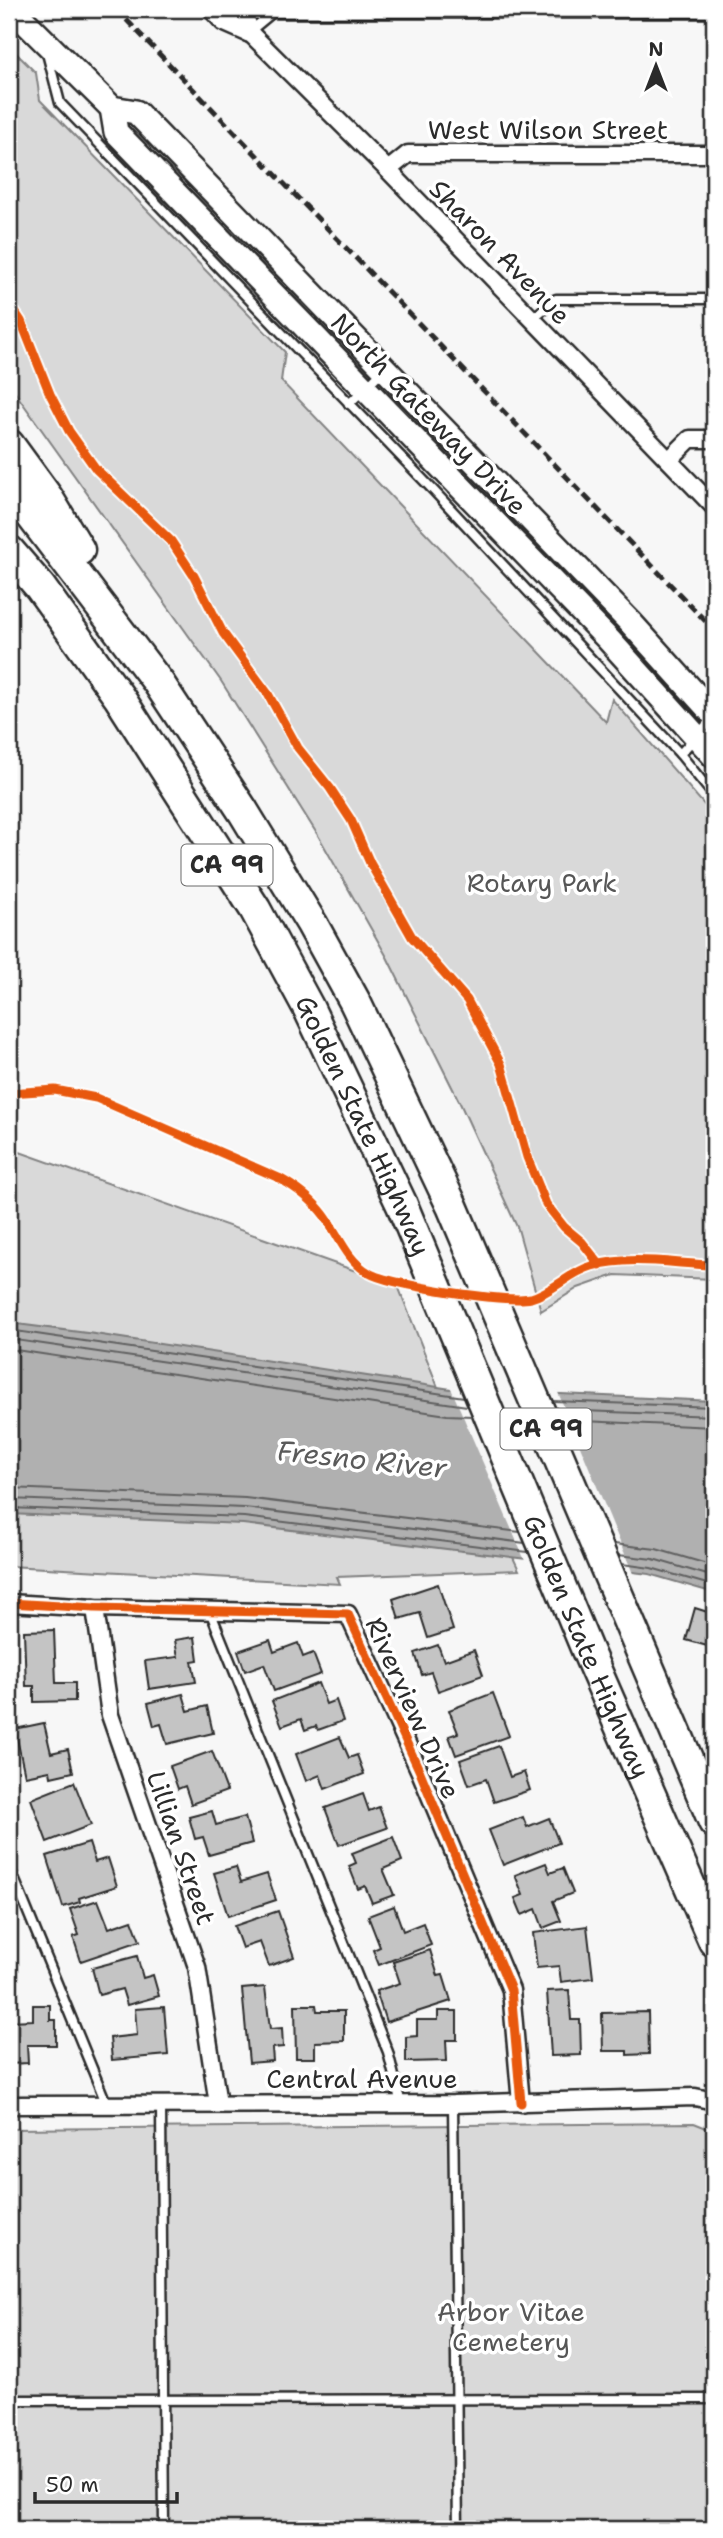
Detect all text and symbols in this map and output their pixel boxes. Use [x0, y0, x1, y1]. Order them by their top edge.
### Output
north arrow [622, 32, 692, 102]
text: N [648, 37, 664, 62]
street label: West Wilson Street [428, 112, 668, 147]
street label: Sharon Avenue [422, 171, 579, 332]
street label: North Gateway Drive [324, 305, 535, 522]
road number: CA 99 [182, 844, 272, 886]
park label: Rotary Park [467, 865, 617, 900]
street label: Golden State Highway [288, 989, 439, 1261]
road number: CA 99 [500, 1408, 592, 1450]
water label: Fresno River [275, 1431, 450, 1487]
street label: Golden State Highway [516, 1509, 659, 1784]
street label: Riverview Drive [358, 1611, 469, 1804]
street label: Lillian Street [139, 1766, 224, 1929]
street label: Central Avenue [266, 2061, 458, 2096]
park label: Arbor Vitae Cemetery [437, 2294, 585, 2359]
scale bar [35, 2461, 177, 2505]
text: 50 m [46, 2471, 99, 2499]

